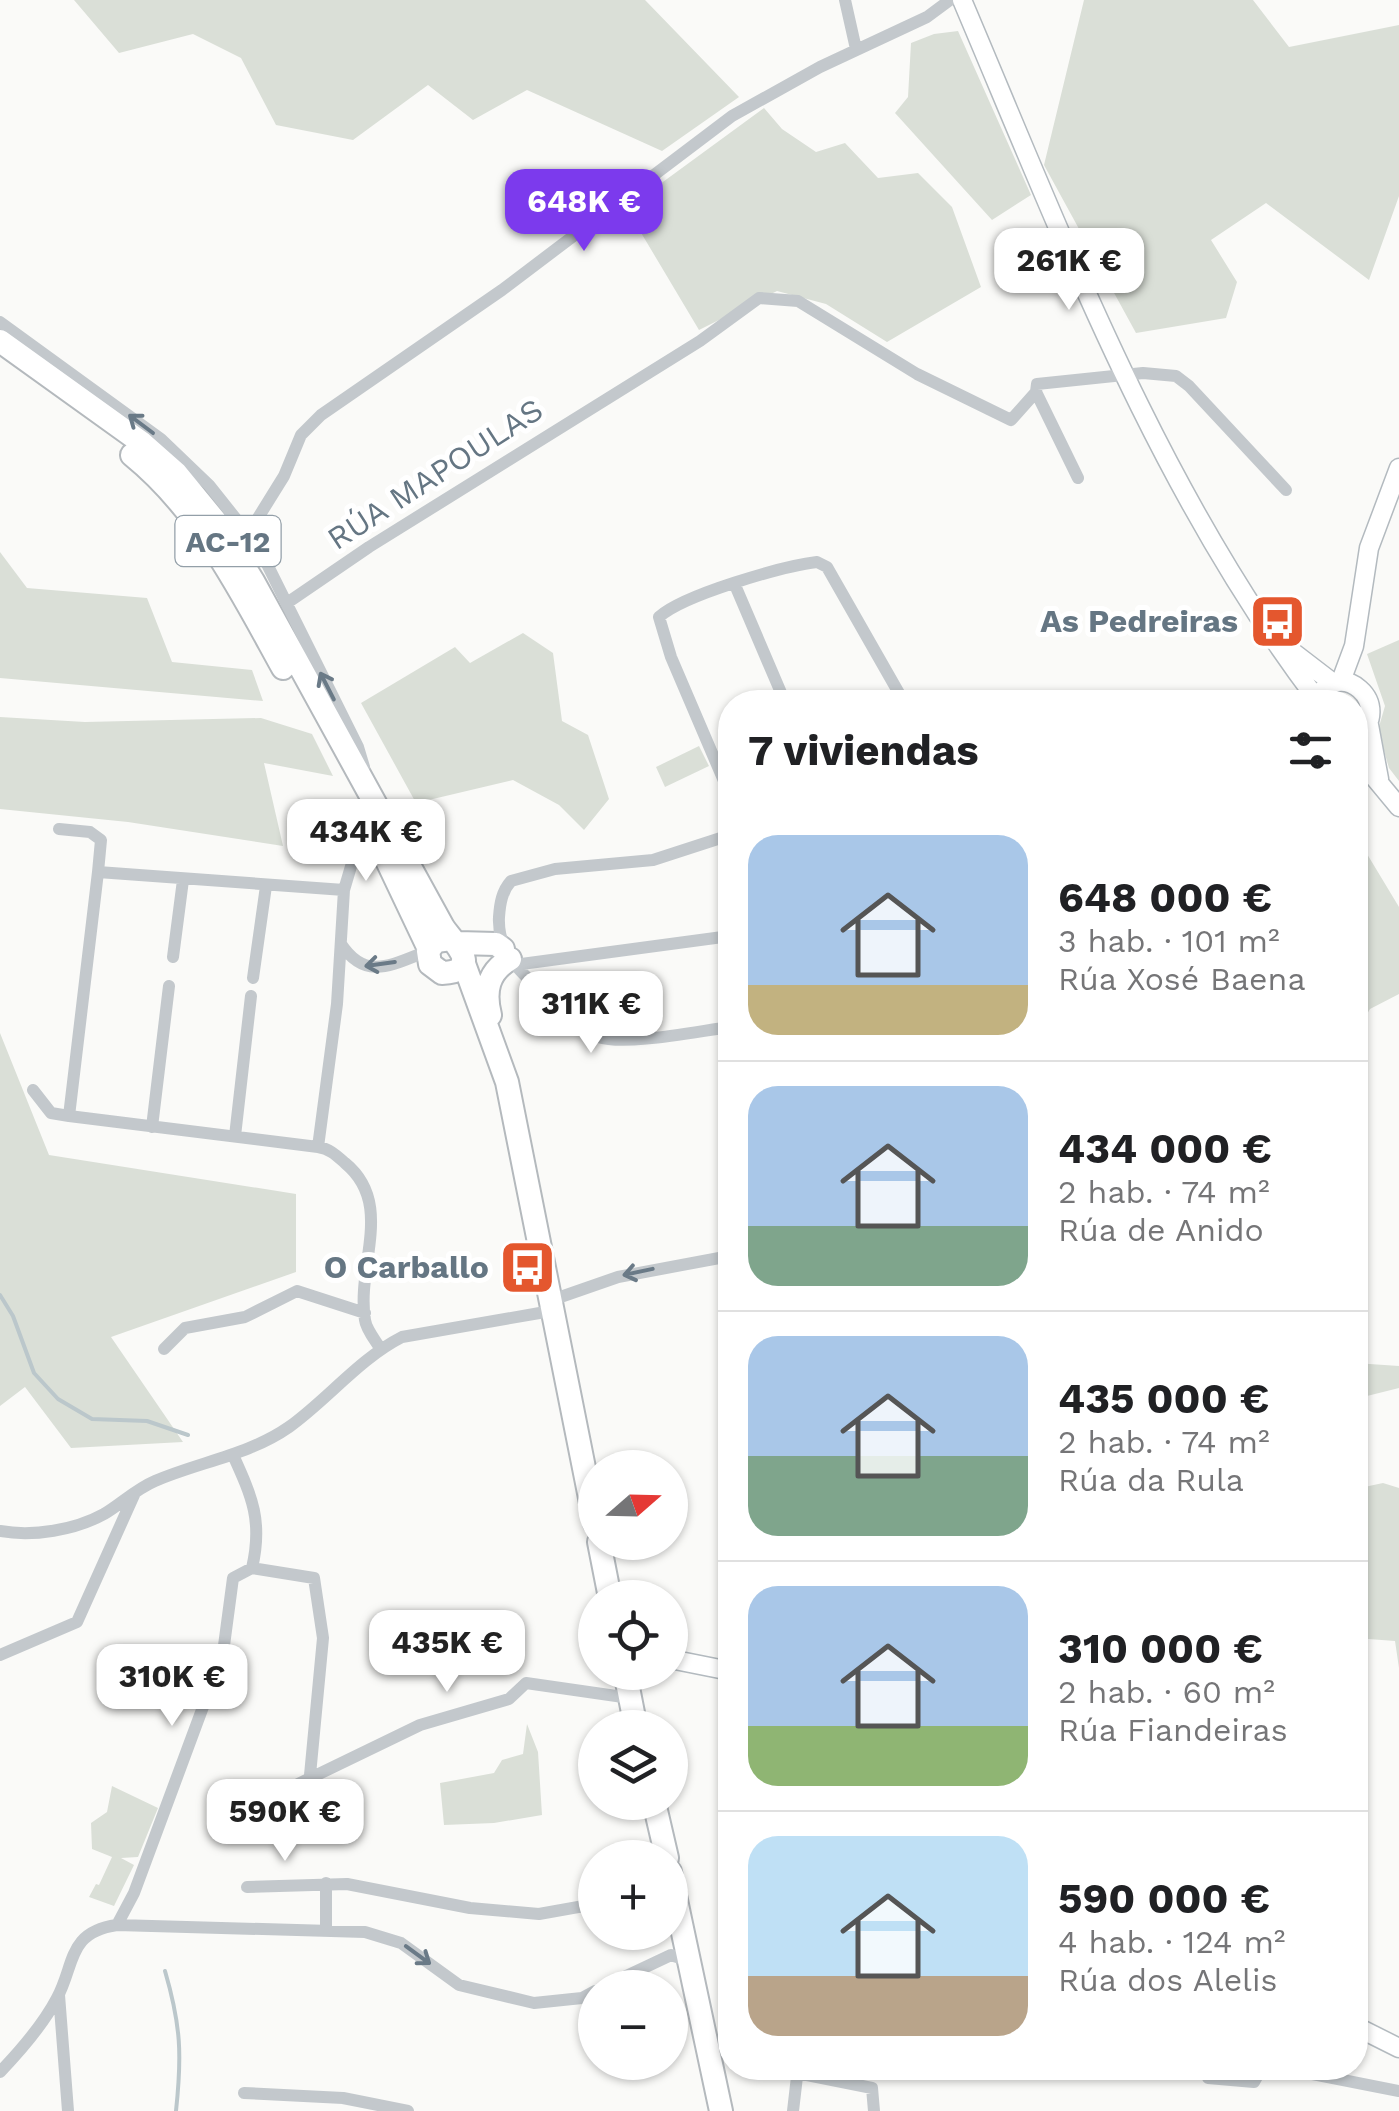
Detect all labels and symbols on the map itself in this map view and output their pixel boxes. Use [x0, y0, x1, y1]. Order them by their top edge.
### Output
pin: 648K € [503, 169, 665, 254]
pin: 261K € [988, 228, 1150, 313]
street label: RÚA MAPOULAS [320, 390, 550, 558]
one-way arrow [129, 413, 155, 435]
road number: AC-12 [176, 516, 280, 566]
bus stop icon: As Pedreiras [1247, 591, 1307, 651]
place label: As Pedreiras [1040, 602, 1238, 640]
one-way arrow [317, 671, 336, 701]
pin: 434K € [285, 799, 447, 884]
one-way arrow [365, 955, 397, 974]
pin: 311K € [510, 971, 672, 1056]
bus stop icon: O Carballo [498, 1237, 558, 1297]
place label: O Carballo [324, 1248, 489, 1286]
one-way arrow [623, 1264, 655, 1283]
north arrow [578, 1450, 688, 1560]
pin: 435K € [366, 1610, 528, 1695]
pin: 310K € [91, 1644, 253, 1729]
pin: 590K € [204, 1779, 366, 1864]
one-way arrow [403, 1945, 431, 1966]

